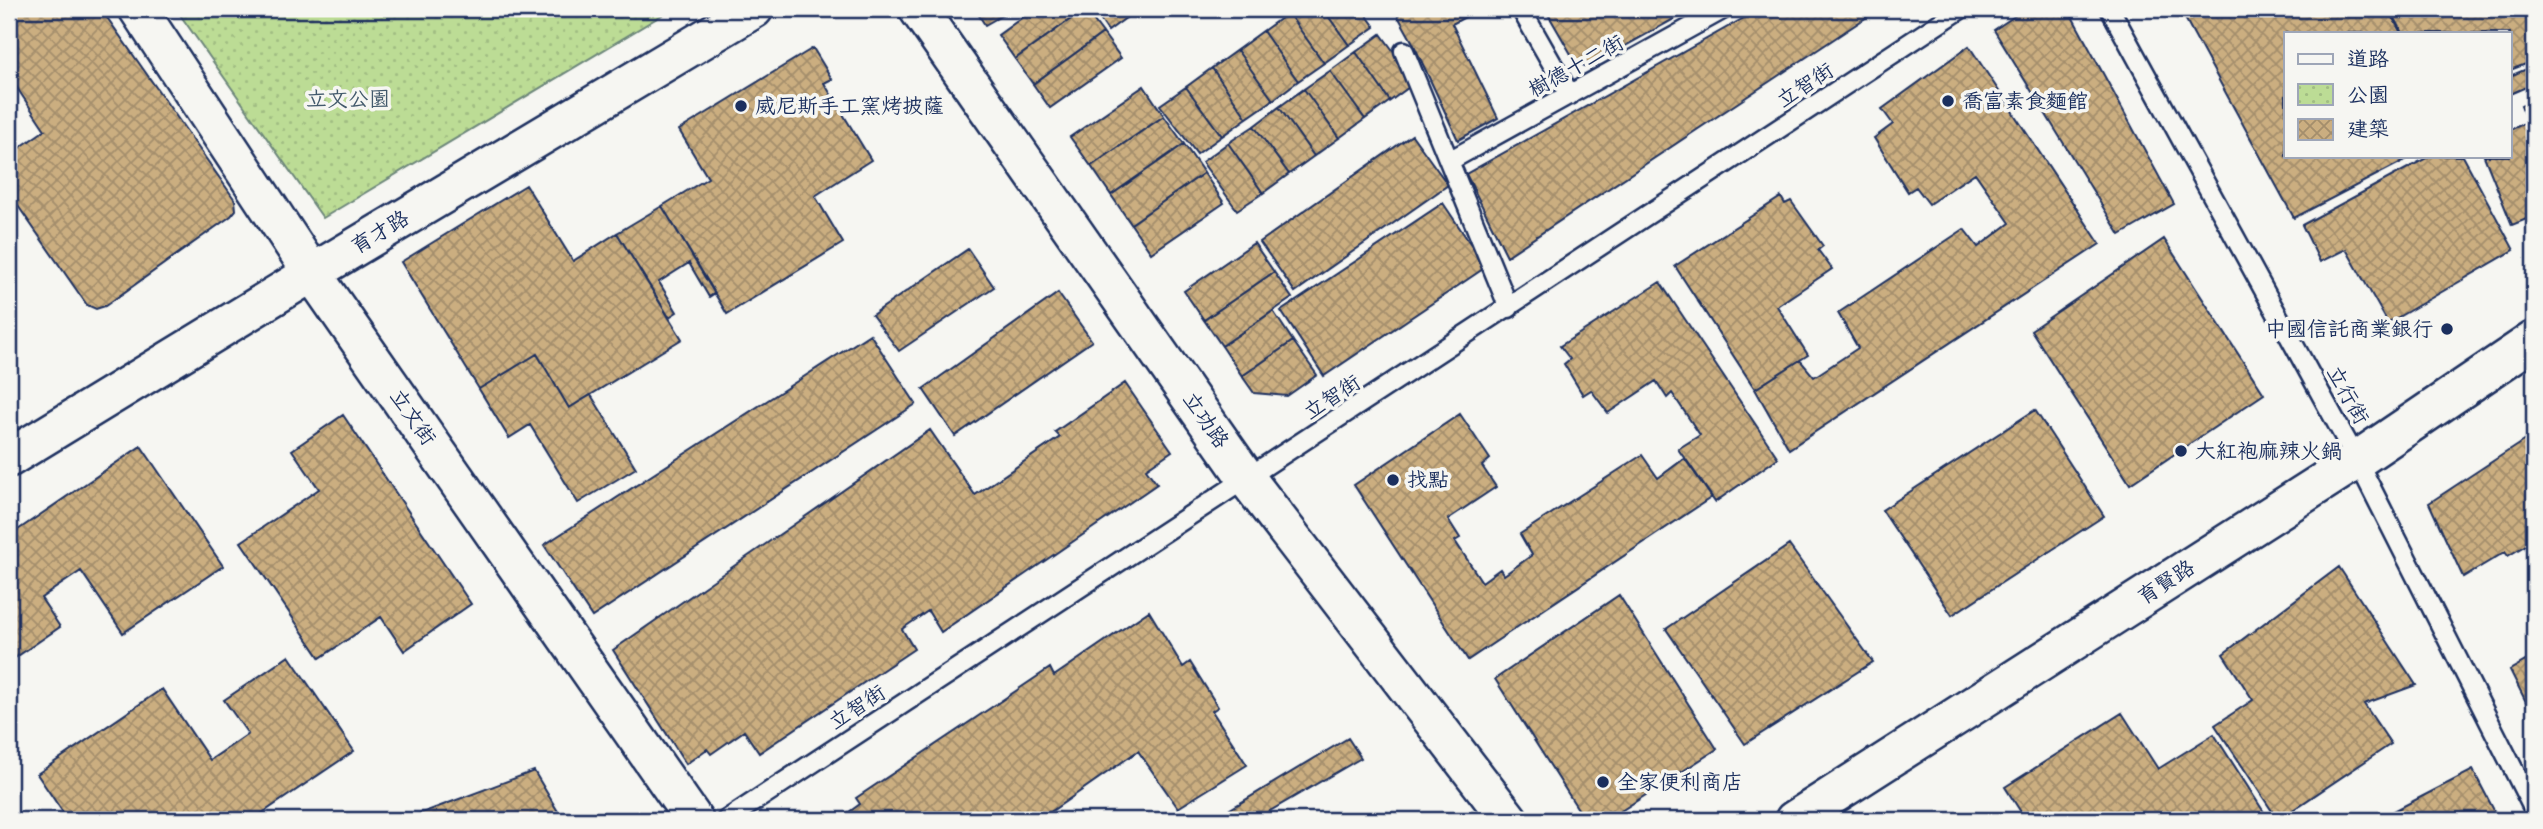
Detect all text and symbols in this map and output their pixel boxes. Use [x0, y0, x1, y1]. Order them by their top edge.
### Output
street label: 樹德十二街 [1523, 28, 1628, 103]
legend [2284, 32, 2512, 158]
text: 道路 [2347, 45, 2389, 72]
street label: 立智街 [1771, 56, 1838, 113]
text: 公園 [2347, 81, 2389, 108]
park label: 立文公園 [306, 85, 390, 112]
place label: 喬富素食麵館 [1962, 87, 2088, 114]
place label: 威尼斯手工窯烤披薩 [755, 92, 944, 119]
marker: 喬富素食麵館 [1940, 93, 1956, 109]
marker: 威尼斯手工窯烤披薩 [733, 98, 749, 114]
text: 建築 [2347, 115, 2389, 142]
street label: 育才路 [346, 204, 414, 259]
place label: 中國信託商業銀行 [2265, 315, 2433, 342]
marker: 中國信託商業銀行 [2439, 321, 2455, 337]
street label: 立行街 [2321, 361, 2376, 429]
street label: 立智街 [1298, 368, 1365, 425]
street label: 立文街 [384, 383, 443, 450]
street label: 立功路 [1177, 386, 1236, 453]
place label: 大紅袍麻辣火鍋 [2195, 437, 2342, 464]
marker: 大紅袍麻辣火鍋 [2173, 443, 2189, 459]
place label: 找點 [1407, 466, 1449, 493]
marker: 找點 [1385, 472, 1401, 488]
street label: 育賢路 [2132, 553, 2199, 610]
street label: 立智街 [823, 678, 890, 735]
place label: 全家便利商店 [1617, 768, 1743, 795]
marker: 全家便利商店 [1595, 774, 1611, 790]

